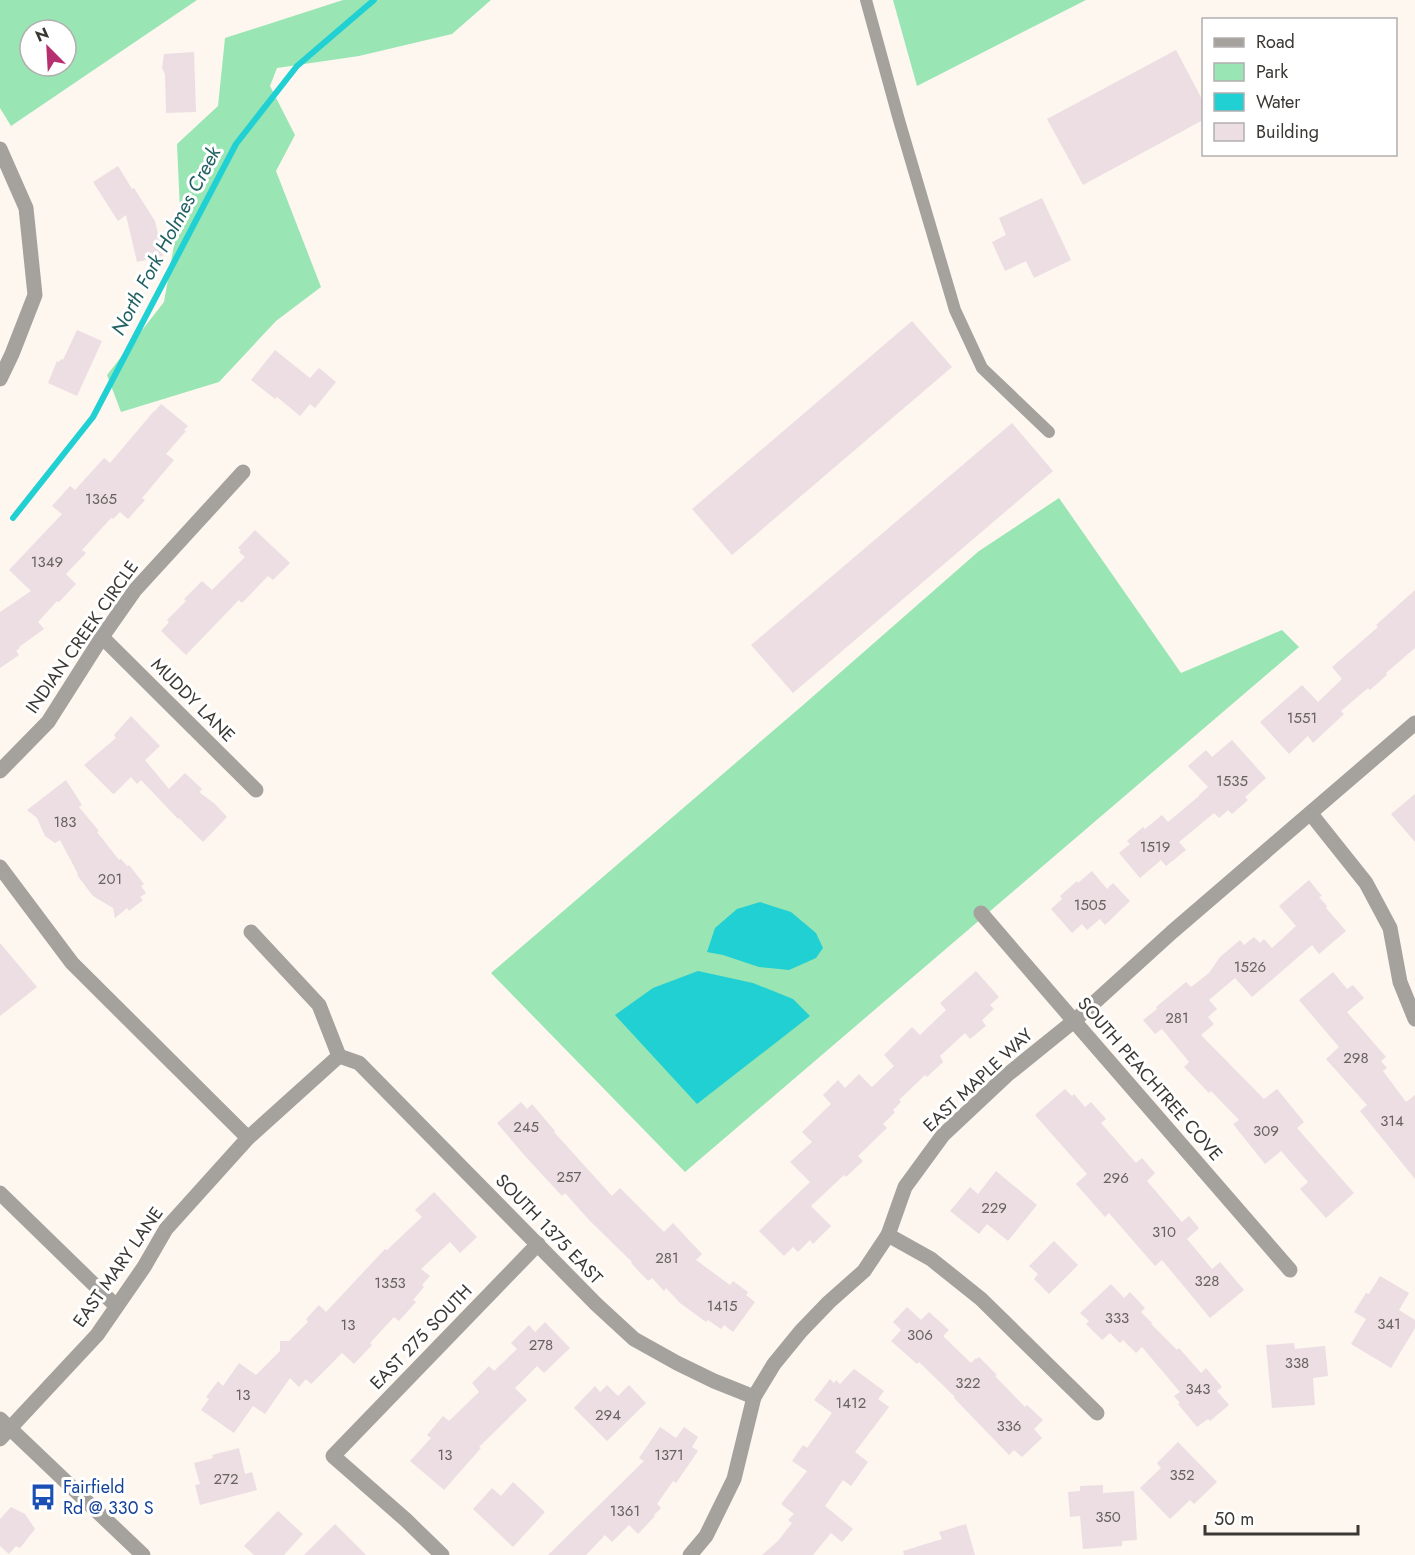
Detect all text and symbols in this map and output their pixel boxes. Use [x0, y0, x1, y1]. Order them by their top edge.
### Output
north arrow [18, 18, 78, 78]
legend [1202, 18, 1397, 156]
text: N [32, 22, 53, 48]
text: Road [1256, 29, 1295, 55]
text: Park [1256, 59, 1288, 85]
text: Water [1256, 89, 1301, 115]
text: Building [1256, 119, 1319, 145]
water label: North Fork Holmes Creek [104, 140, 229, 341]
house number: 1365 [85, 488, 117, 510]
house number: 1349 [31, 551, 63, 573]
street label: INDIAN CREEK CIRCLE [19, 555, 145, 719]
street label: MUDDY LANE [145, 652, 241, 748]
house number: 1551 [1287, 707, 1317, 729]
house number: 1535 [1216, 770, 1248, 792]
house number: 183 [53, 811, 77, 833]
house number: 1519 [1140, 836, 1170, 858]
house number: 201 [98, 868, 122, 890]
house number: 1505 [1074, 894, 1106, 916]
house number: 1526 [1234, 956, 1266, 978]
street label: SOUTH PEACHTREE COVE [1071, 991, 1229, 1167]
house number: 281 [1165, 1007, 1189, 1029]
street label: EAST MAPLE WAY [917, 1022, 1039, 1138]
house number: 298 [1343, 1047, 1369, 1069]
house number: 314 [1380, 1110, 1404, 1132]
house number: 245 [513, 1116, 539, 1138]
house number: 309 [1253, 1120, 1279, 1142]
house number: 257 [557, 1166, 582, 1188]
house number: 296 [1103, 1167, 1129, 1189]
street label: SOUTH 1375 EAST [489, 1168, 609, 1291]
house number: 229 [981, 1197, 1007, 1219]
street label: EAST MARY LANE [67, 1201, 169, 1333]
house number: 310 [1152, 1221, 1176, 1243]
house number: 281 [655, 1247, 679, 1269]
house number: 328 [1195, 1270, 1219, 1292]
house number: 1353 [374, 1272, 406, 1294]
street label: EAST 275 SOUTH [364, 1279, 478, 1395]
house number: 1415 [707, 1295, 737, 1317]
house number: 333 [1105, 1307, 1129, 1329]
house number: 341 [1377, 1313, 1401, 1335]
house number: 13 [341, 1314, 355, 1336]
house number: 306 [907, 1324, 933, 1346]
house number: 278 [529, 1334, 553, 1356]
house number: 338 [1285, 1352, 1309, 1374]
house number: 322 [955, 1372, 981, 1394]
house number: 343 [1185, 1378, 1211, 1400]
house number: 13 [236, 1384, 250, 1406]
house number: 1412 [836, 1392, 866, 1414]
house number: 294 [595, 1404, 621, 1426]
house number: 336 [996, 1415, 1022, 1437]
house number: 13 [438, 1444, 452, 1466]
house number: 1371 [654, 1444, 684, 1466]
house number: 352 [1169, 1464, 1195, 1486]
house number: 272 [214, 1468, 238, 1490]
place label: Fairfield Rd @ 330 S [63, 1474, 154, 1521]
bus stop icon: Fairfield Rd @ 330 S [28, 1482, 58, 1512]
scale bar [1205, 1498, 1358, 1536]
house number: 1361 [610, 1500, 640, 1522]
house number: 350 [1095, 1506, 1121, 1528]
text: 50 m [1214, 1506, 1254, 1532]

